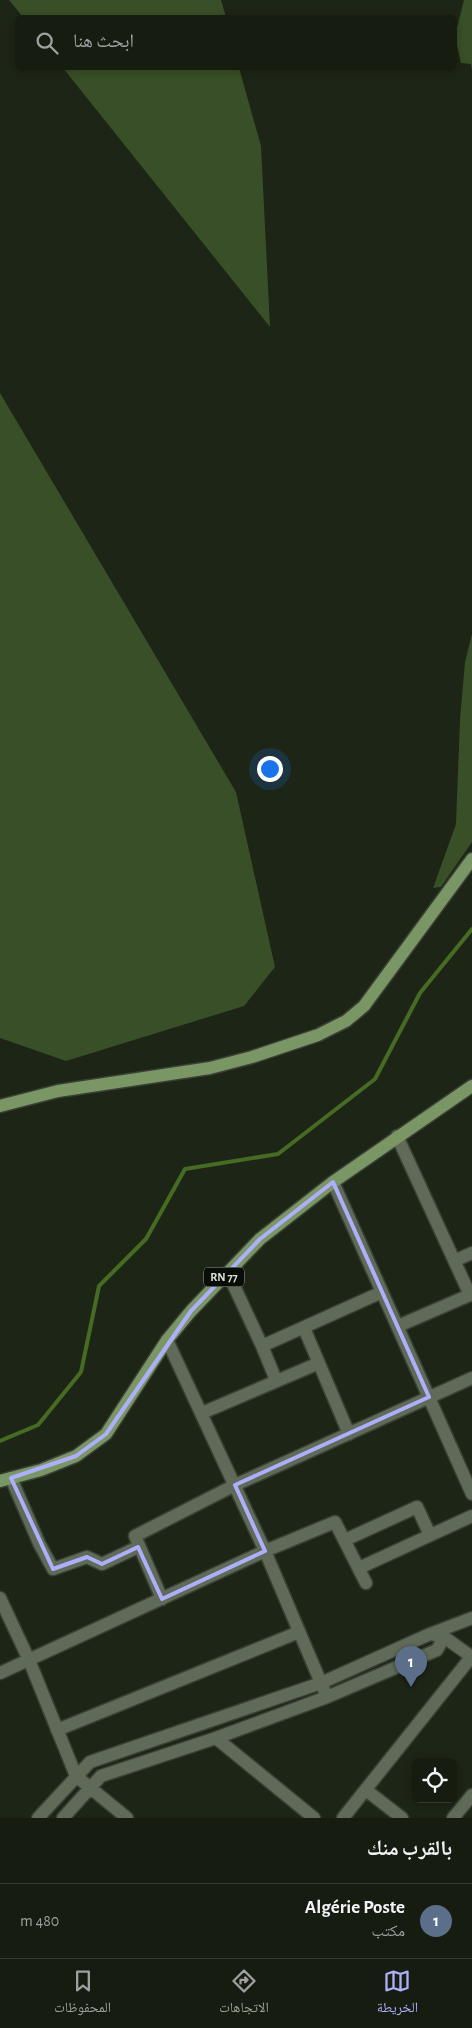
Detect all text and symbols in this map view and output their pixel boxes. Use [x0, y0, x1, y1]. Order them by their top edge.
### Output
search box [15, 15, 457, 70]
icon: search [33, 29, 61, 57]
text: ابحث هنا [73, 32, 134, 51]
your location [257, 756, 283, 782]
road number: RN 77 [204, 1268, 244, 1286]
pin: 1 [395, 1646, 427, 1687]
map controls [412, 1758, 457, 1803]
button: locate [412, 1758, 457, 1803]
text: بالقرب منك [367, 1838, 452, 1859]
text: Algérie Poste [305, 1898, 405, 1917]
text: 480 m [20, 1913, 59, 1929]
text: 1 [433, 1913, 439, 1929]
text: مكتب [372, 1923, 405, 1939]
tab: المحفوظات [54, 1967, 111, 2021]
tab: الاتجاهات [219, 1967, 269, 2021]
tab: الخريطة [377, 1967, 418, 2021]

